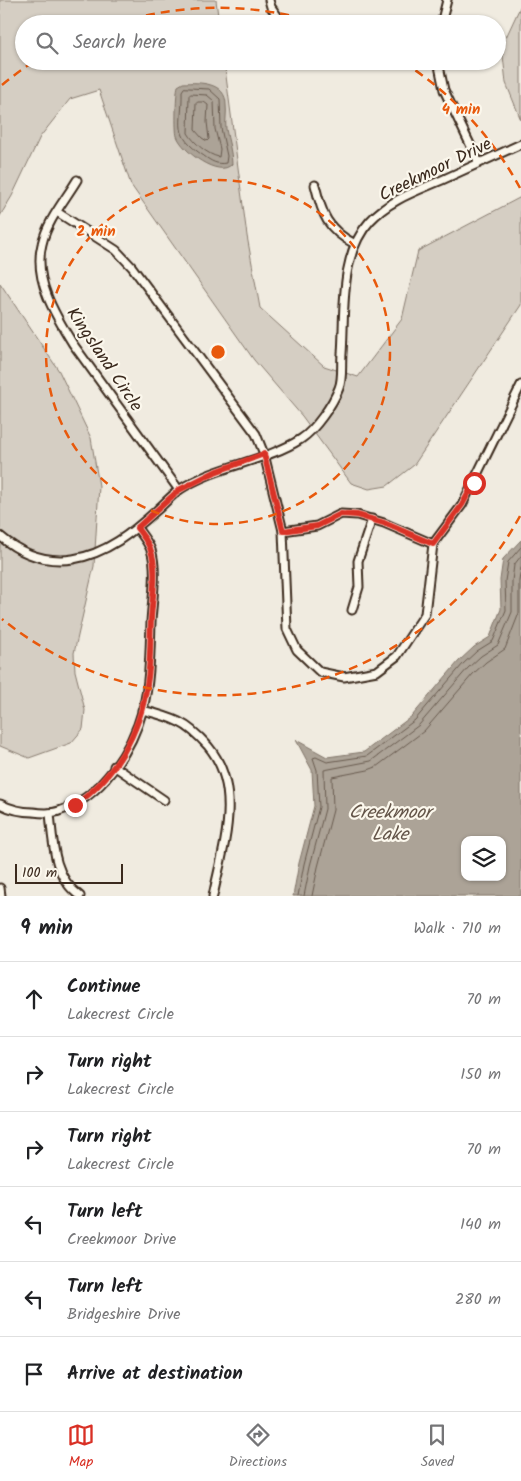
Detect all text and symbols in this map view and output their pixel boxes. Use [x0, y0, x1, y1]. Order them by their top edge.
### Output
search box [15, 15, 506, 70]
text: Search here [73, 28, 167, 58]
icon: search [33, 29, 61, 57]
text: 4 min [442, 98, 480, 122]
street label: Creekmoor Drive [374, 130, 497, 210]
text: 2 min [76, 220, 116, 244]
street label: Kingsland Circle [58, 302, 150, 418]
centre of rings [209, 343, 227, 361]
route start [463, 472, 486, 495]
route end [64, 794, 87, 817]
water label: Creekmoor Lake [349, 798, 435, 850]
map controls [461, 836, 506, 881]
button: layers [461, 836, 506, 881]
scale bar [15, 861, 122, 884]
text: 100 m [22, 862, 57, 884]
text: 9 min [20, 912, 73, 945]
text: Walk · 710 m [413, 916, 501, 941]
text: Continue [67, 972, 140, 1002]
icon: ahead [20, 985, 48, 1013]
text: 70 m [466, 987, 501, 1012]
text: Lakecrest Circle [67, 1002, 174, 1027]
text: Turn right [67, 1047, 152, 1077]
icon: right [20, 1060, 48, 1088]
text: 150 m [460, 1062, 501, 1087]
text: Lakecrest Circle [67, 1077, 174, 1102]
text: Turn right [67, 1122, 152, 1152]
icon: right [20, 1135, 48, 1163]
text: 70 m [466, 1137, 501, 1162]
text: Lakecrest Circle [67, 1152, 174, 1177]
text: Turn left [67, 1197, 142, 1227]
icon: left [20, 1210, 48, 1238]
text: 140 m [460, 1212, 501, 1237]
text: Creekmoor Drive [67, 1227, 176, 1252]
text: Turn left [67, 1272, 142, 1302]
icon: left [20, 1285, 48, 1313]
text: 280 m [455, 1287, 501, 1312]
text: Bridgeshire Drive [67, 1302, 181, 1327]
text: Arrive at destination [67, 1359, 243, 1389]
icon: arrive [20, 1360, 48, 1388]
tab: Map [67, 1421, 95, 1473]
tab: Directions [229, 1421, 287, 1473]
tab: Saved [421, 1421, 454, 1473]

